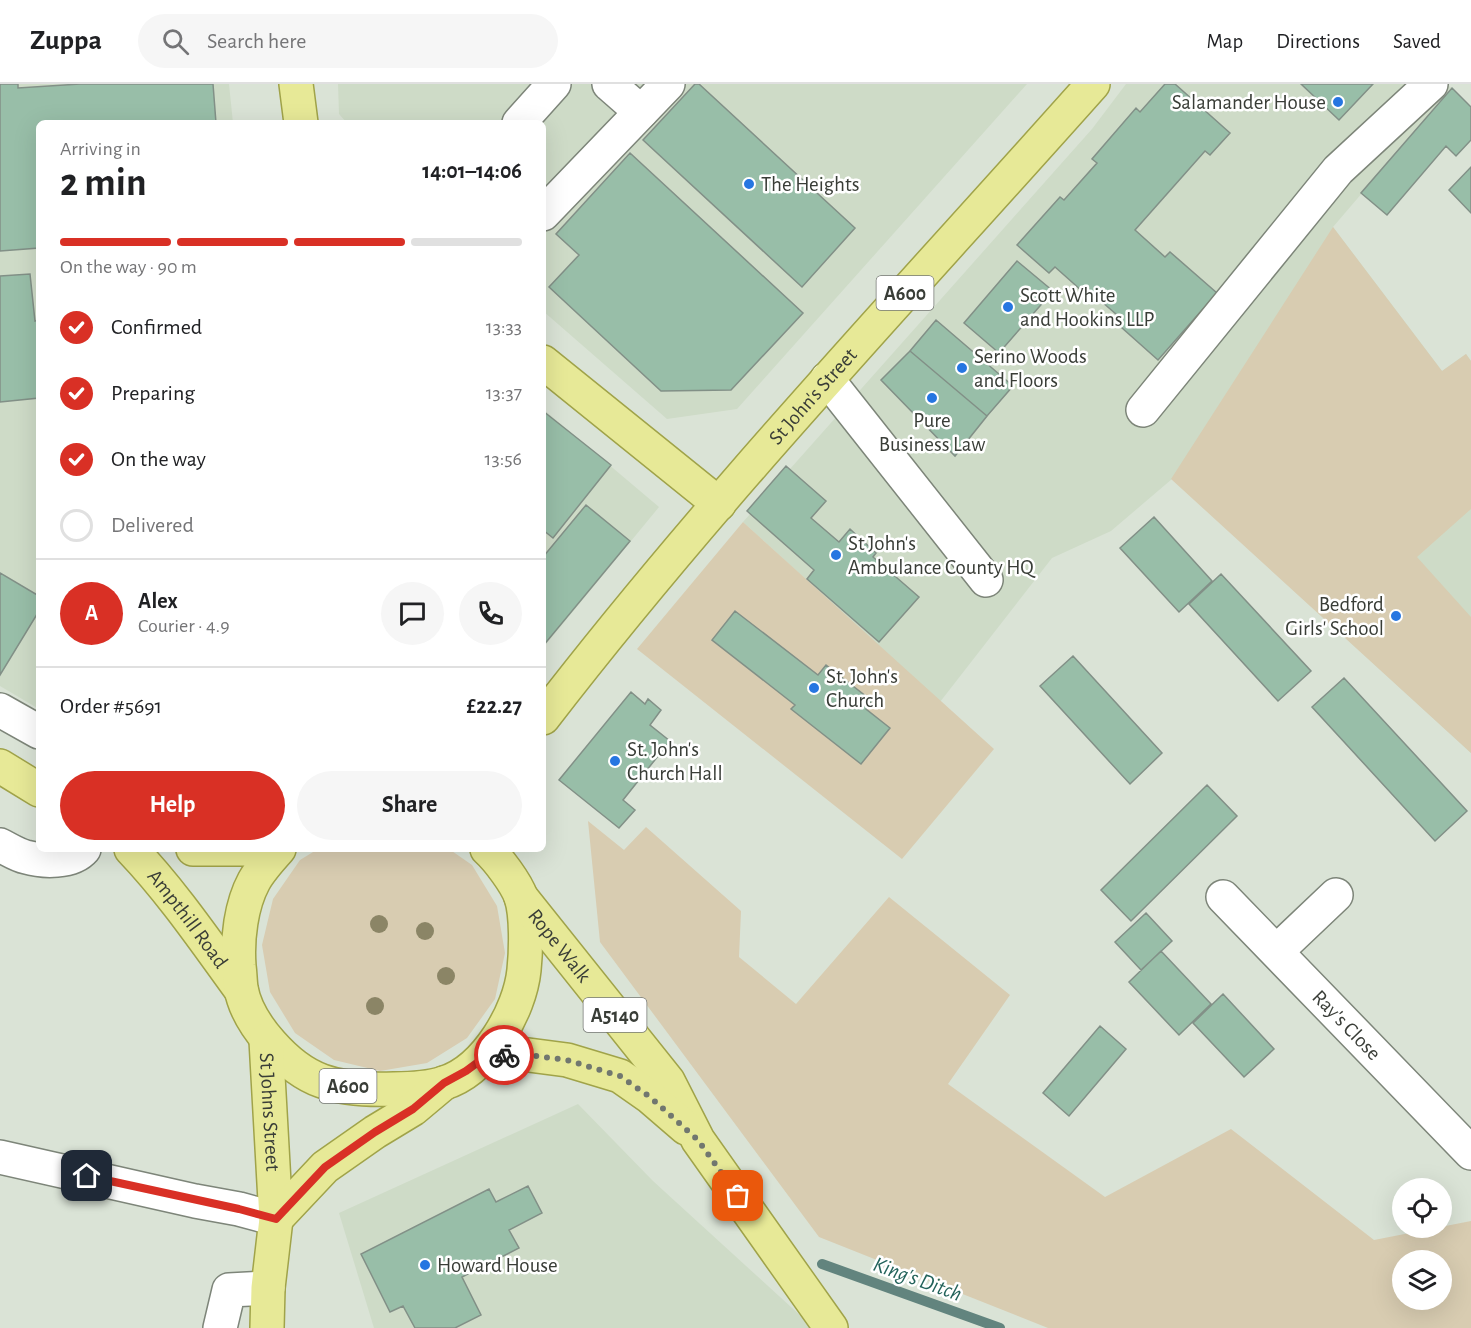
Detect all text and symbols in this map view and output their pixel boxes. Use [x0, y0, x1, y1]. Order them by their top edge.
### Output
search box [138, 14, 558, 68]
icon: search [159, 25, 192, 58]
text: Zuppa [30, 27, 102, 55]
text: Search here [207, 30, 307, 52]
text: Map [1207, 31, 1243, 52]
text: Directions [1276, 31, 1360, 52]
text: Saved [1393, 31, 1441, 52]
place label: Salamander House [1172, 92, 1326, 113]
marker: Salamander House [1331, 95, 1345, 109]
text: Arriving in [60, 139, 141, 159]
text: 14:01–14:06 [422, 160, 522, 182]
text: 2 min [60, 164, 147, 203]
place label: The Heights [761, 174, 859, 195]
marker: The Heights [742, 177, 756, 191]
text: On the way · 90 m [60, 257, 197, 277]
road number: A600 [876, 276, 934, 310]
place label: Scott White and Hookins LLP [1020, 285, 1154, 330]
marker: Scott White and Hookins LLP [1001, 300, 1015, 314]
icon: check [60, 311, 93, 344]
text: Confirmed [111, 316, 202, 338]
text: 13:33 [486, 317, 522, 337]
street label: St John's Street [765, 344, 861, 449]
place label: Serino Woods and Floors [974, 346, 1087, 391]
marker: Serino Woods and Floors [955, 361, 969, 375]
icon: check [60, 377, 93, 410]
text: Preparing [111, 382, 195, 404]
text: 13:37 [486, 383, 522, 403]
marker: Pure Business Law [925, 391, 939, 405]
place label: Pure Business Law [879, 410, 985, 455]
icon: check [60, 443, 93, 476]
text: On the way [111, 448, 206, 470]
text: 13:56 [485, 449, 522, 469]
text: Delivered [111, 514, 194, 536]
place label: St John's Ambulance County HQ [848, 533, 1036, 578]
marker: St John's Ambulance County HQ [829, 548, 843, 562]
button: chat [381, 582, 444, 645]
button: phone [459, 582, 522, 645]
text: Alex [138, 590, 178, 612]
place label: Bedford Girls' School [1285, 594, 1384, 639]
text: A [85, 602, 98, 624]
marker: Bedford Girls' School [1389, 609, 1403, 623]
text: Courier · 4.9 [138, 616, 230, 636]
place label: St. John's Church [826, 666, 898, 711]
marker: St. John's Church [807, 681, 821, 695]
text: Order #5691 [60, 695, 162, 717]
text: £22.27 [467, 695, 522, 717]
place label: St. John's Church Hall [627, 739, 723, 784]
marker: St. John's Church Hall [608, 754, 622, 768]
button: Help [60, 771, 285, 840]
button: Share [297, 771, 522, 840]
street label: Ampthill Road [143, 866, 232, 972]
street label: Rope Walk [524, 905, 595, 987]
street label: Ray's Close [1308, 986, 1385, 1064]
road number: A5140 [584, 998, 646, 1032]
courier [474, 1025, 534, 1085]
icon: bike [488, 1039, 521, 1072]
street label: St Johns Street [256, 1052, 283, 1172]
road number: A600 [320, 1069, 376, 1103]
pin [61, 1150, 112, 1201]
icon: home [70, 1159, 103, 1192]
pin [712, 1170, 763, 1221]
map controls [1392, 1178, 1452, 1310]
button: locate [1392, 1178, 1452, 1238]
icon: bag [721, 1179, 754, 1212]
button: layers [1392, 1250, 1452, 1310]
water label: King's Ditch [870, 1253, 965, 1305]
place label: Howard House [437, 1255, 558, 1276]
marker: Howard House [418, 1258, 432, 1272]

